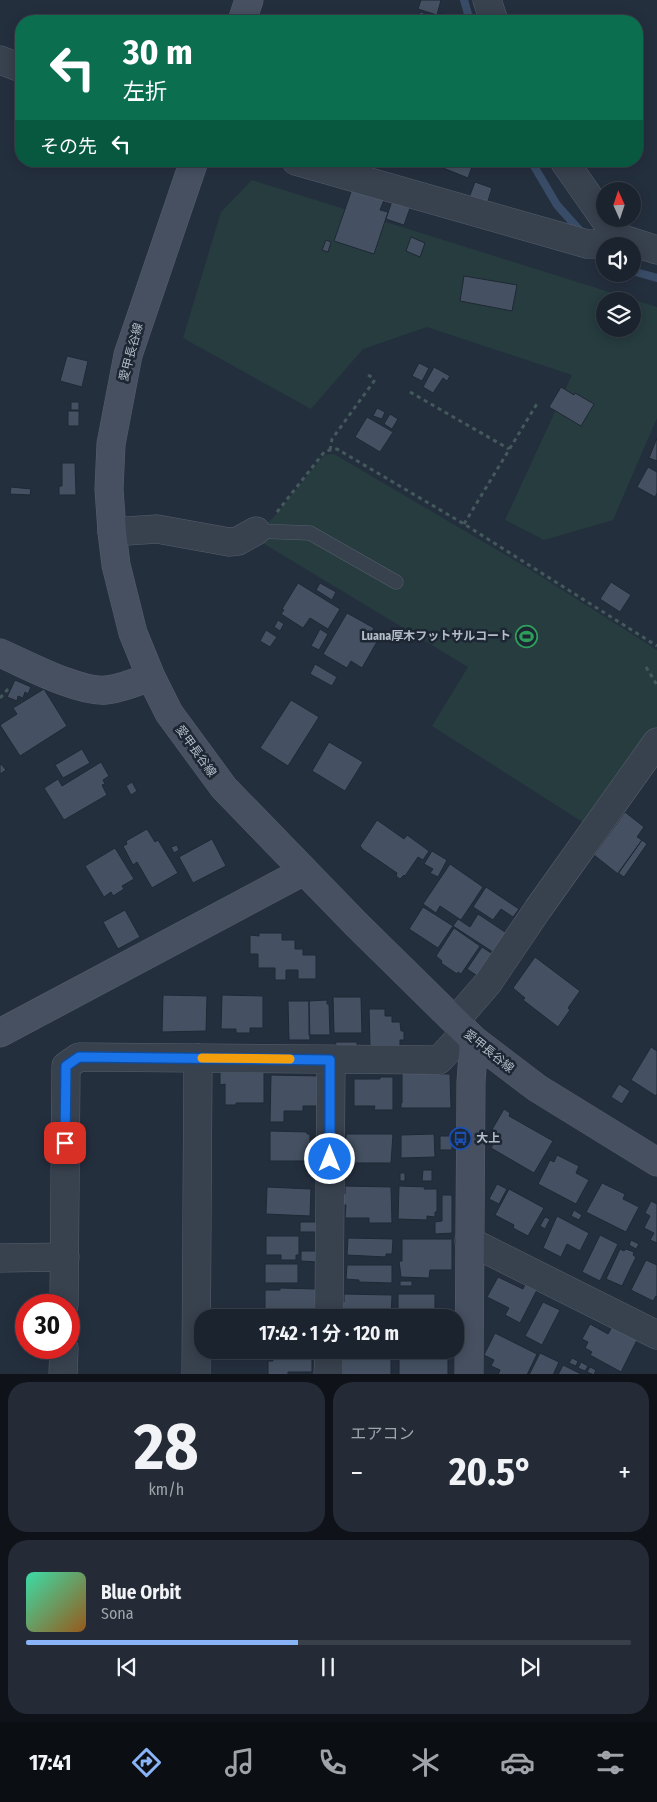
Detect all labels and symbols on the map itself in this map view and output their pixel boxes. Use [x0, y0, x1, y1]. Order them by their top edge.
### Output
north arrow [596, 182, 641, 228]
street label: 愛甲長谷線 [116, 321, 146, 383]
sports icon: Luana厚木フットサルコート [515, 624, 539, 648]
place label: Luana厚木フットサルコート [361, 629, 511, 643]
street label: 愛甲長谷線 [173, 723, 219, 779]
street label: 愛甲長谷線 [461, 1027, 517, 1075]
pin [44, 1122, 86, 1164]
bus stop icon: 大上 [448, 1126, 472, 1150]
place label: 大上 [476, 1131, 500, 1145]
position arrow [303, 1132, 355, 1184]
speed limit sign: 30 [15, 1294, 80, 1359]

